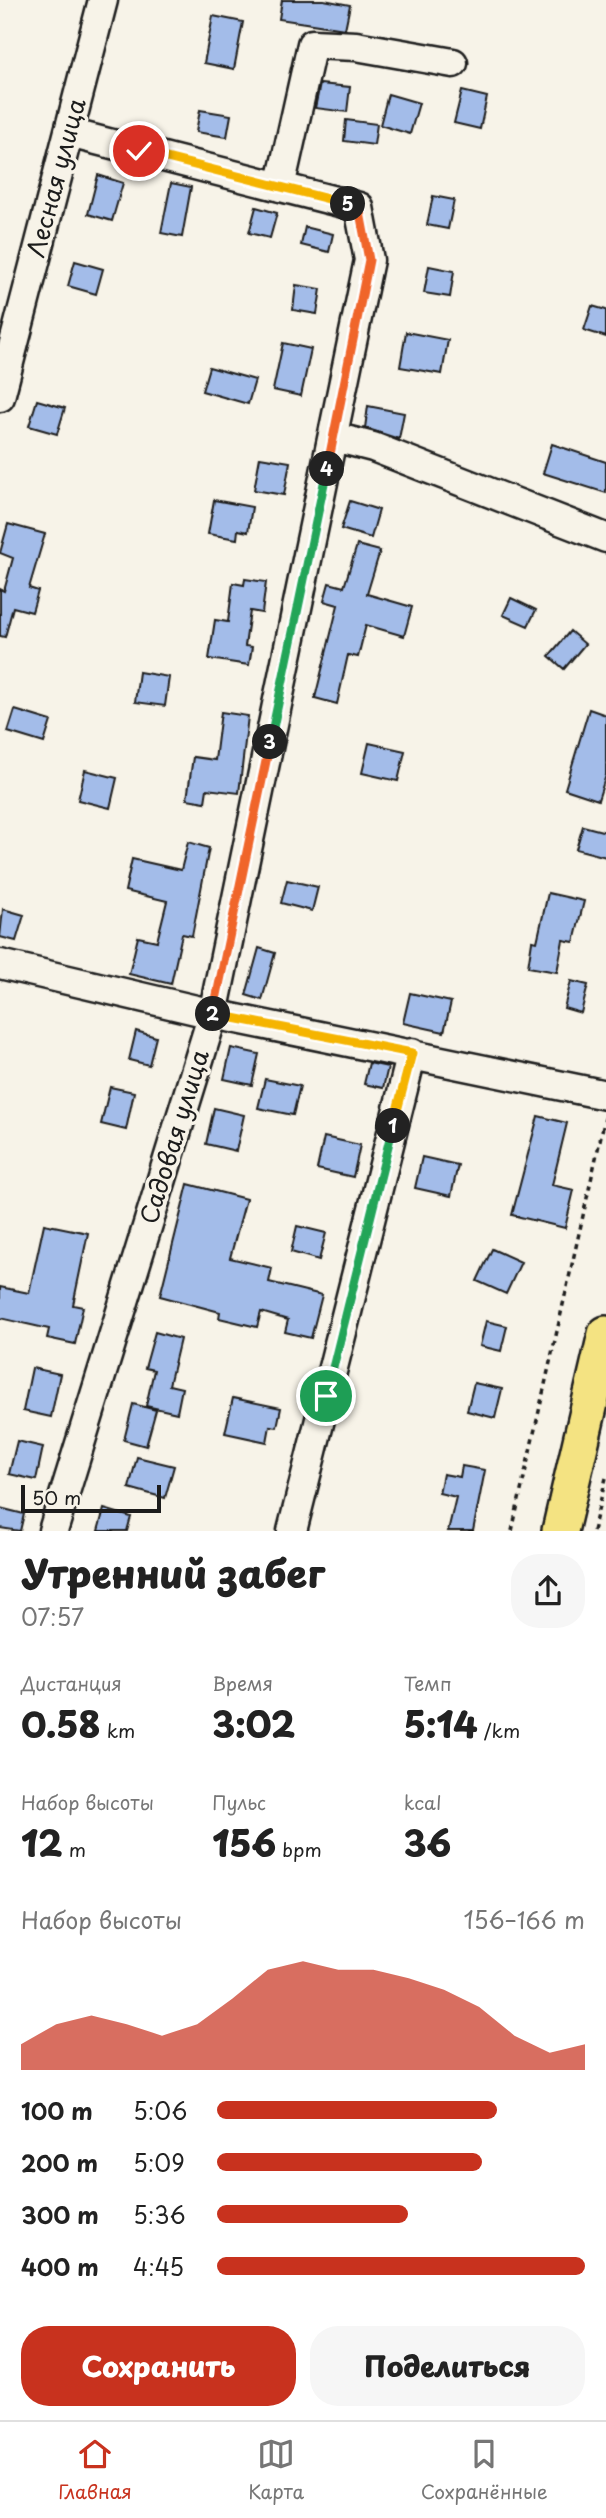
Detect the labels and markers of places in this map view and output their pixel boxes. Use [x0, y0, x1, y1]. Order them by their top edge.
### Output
pin [109, 121, 169, 181]
pin: 5 [330, 186, 366, 222]
pin: 4 [310, 452, 344, 486]
pin: 3 [252, 724, 288, 760]
pin: 2 [196, 996, 230, 1032]
pin: 1 [376, 1108, 410, 1144]
pin [296, 1366, 356, 1426]

